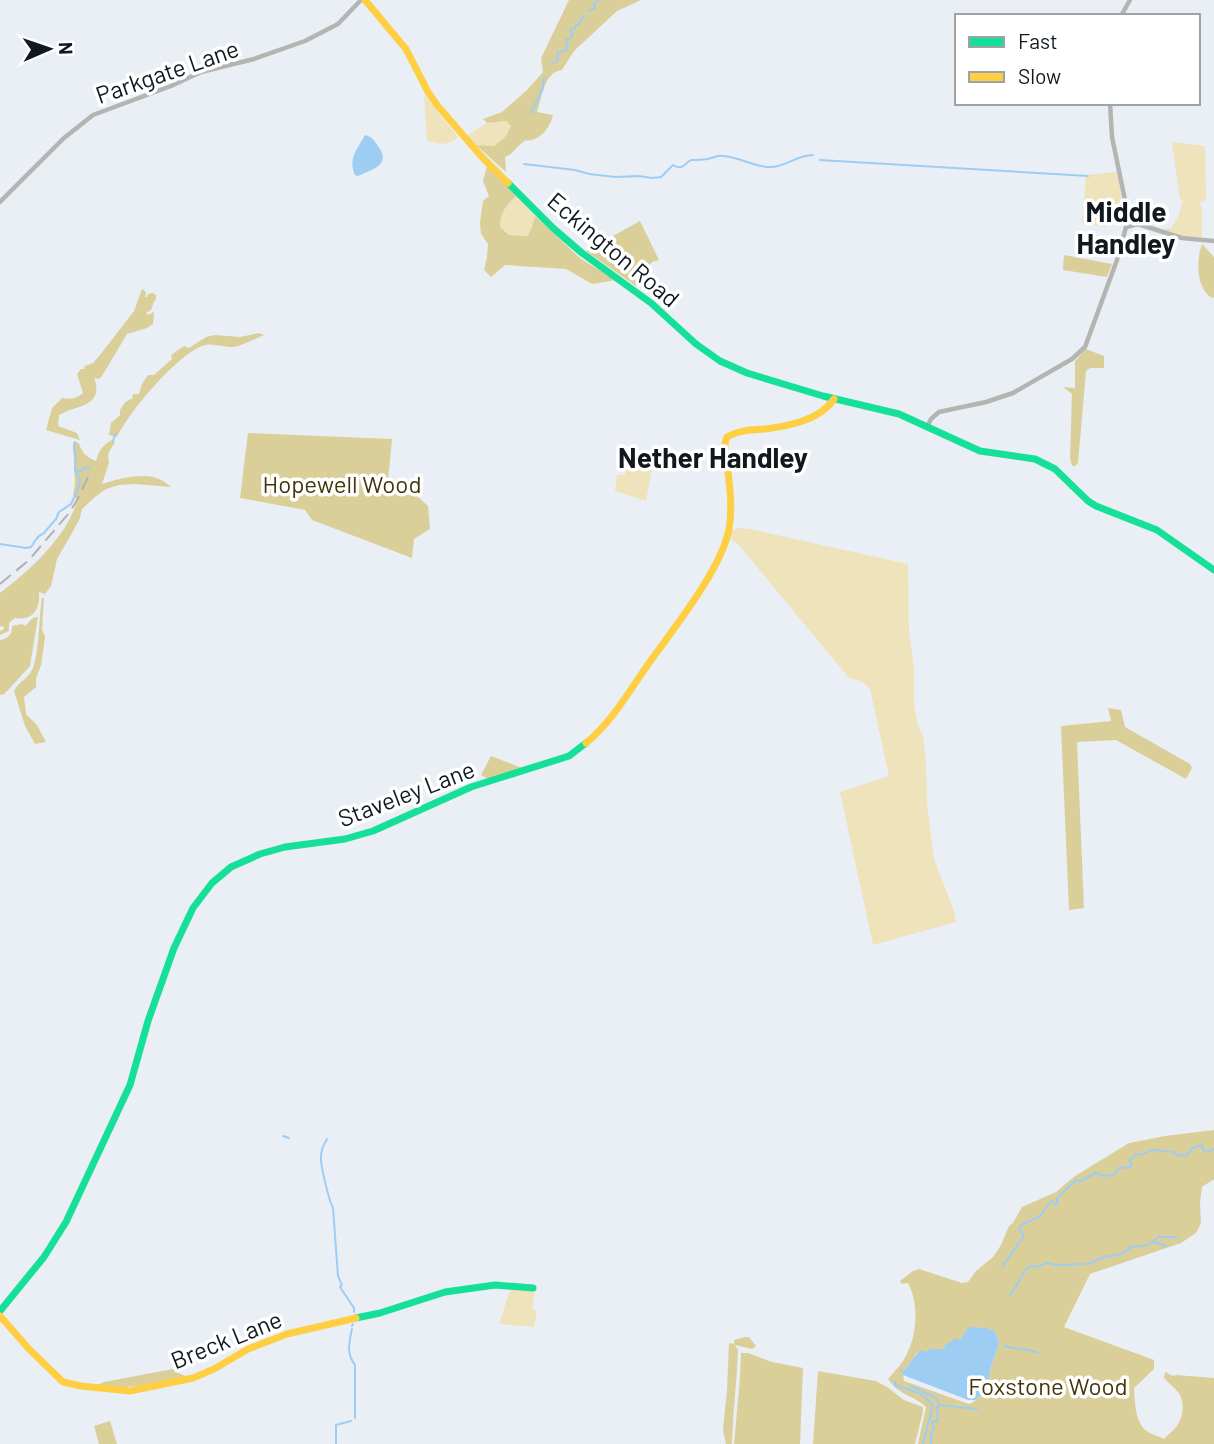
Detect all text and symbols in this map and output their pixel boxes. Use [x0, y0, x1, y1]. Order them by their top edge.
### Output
north arrow [14, 14, 84, 84]
legend [955, 14, 1200, 105]
text: Fast [1018, 28, 1058, 53]
street label: Parkgate Lane [92, 33, 242, 109]
text: N [55, 42, 78, 55]
text: Slow [1018, 63, 1061, 88]
street label: Eckington Road [542, 185, 686, 313]
district label: Middle Handley [1077, 194, 1175, 260]
district label: Nether Handley [618, 440, 808, 474]
park label: Hopewell Wood [262, 469, 422, 498]
street label: Staveley Lane [334, 754, 478, 832]
street label: Breck Lane [166, 1304, 286, 1374]
park label: Foxstone Wood [968, 1371, 1128, 1400]

